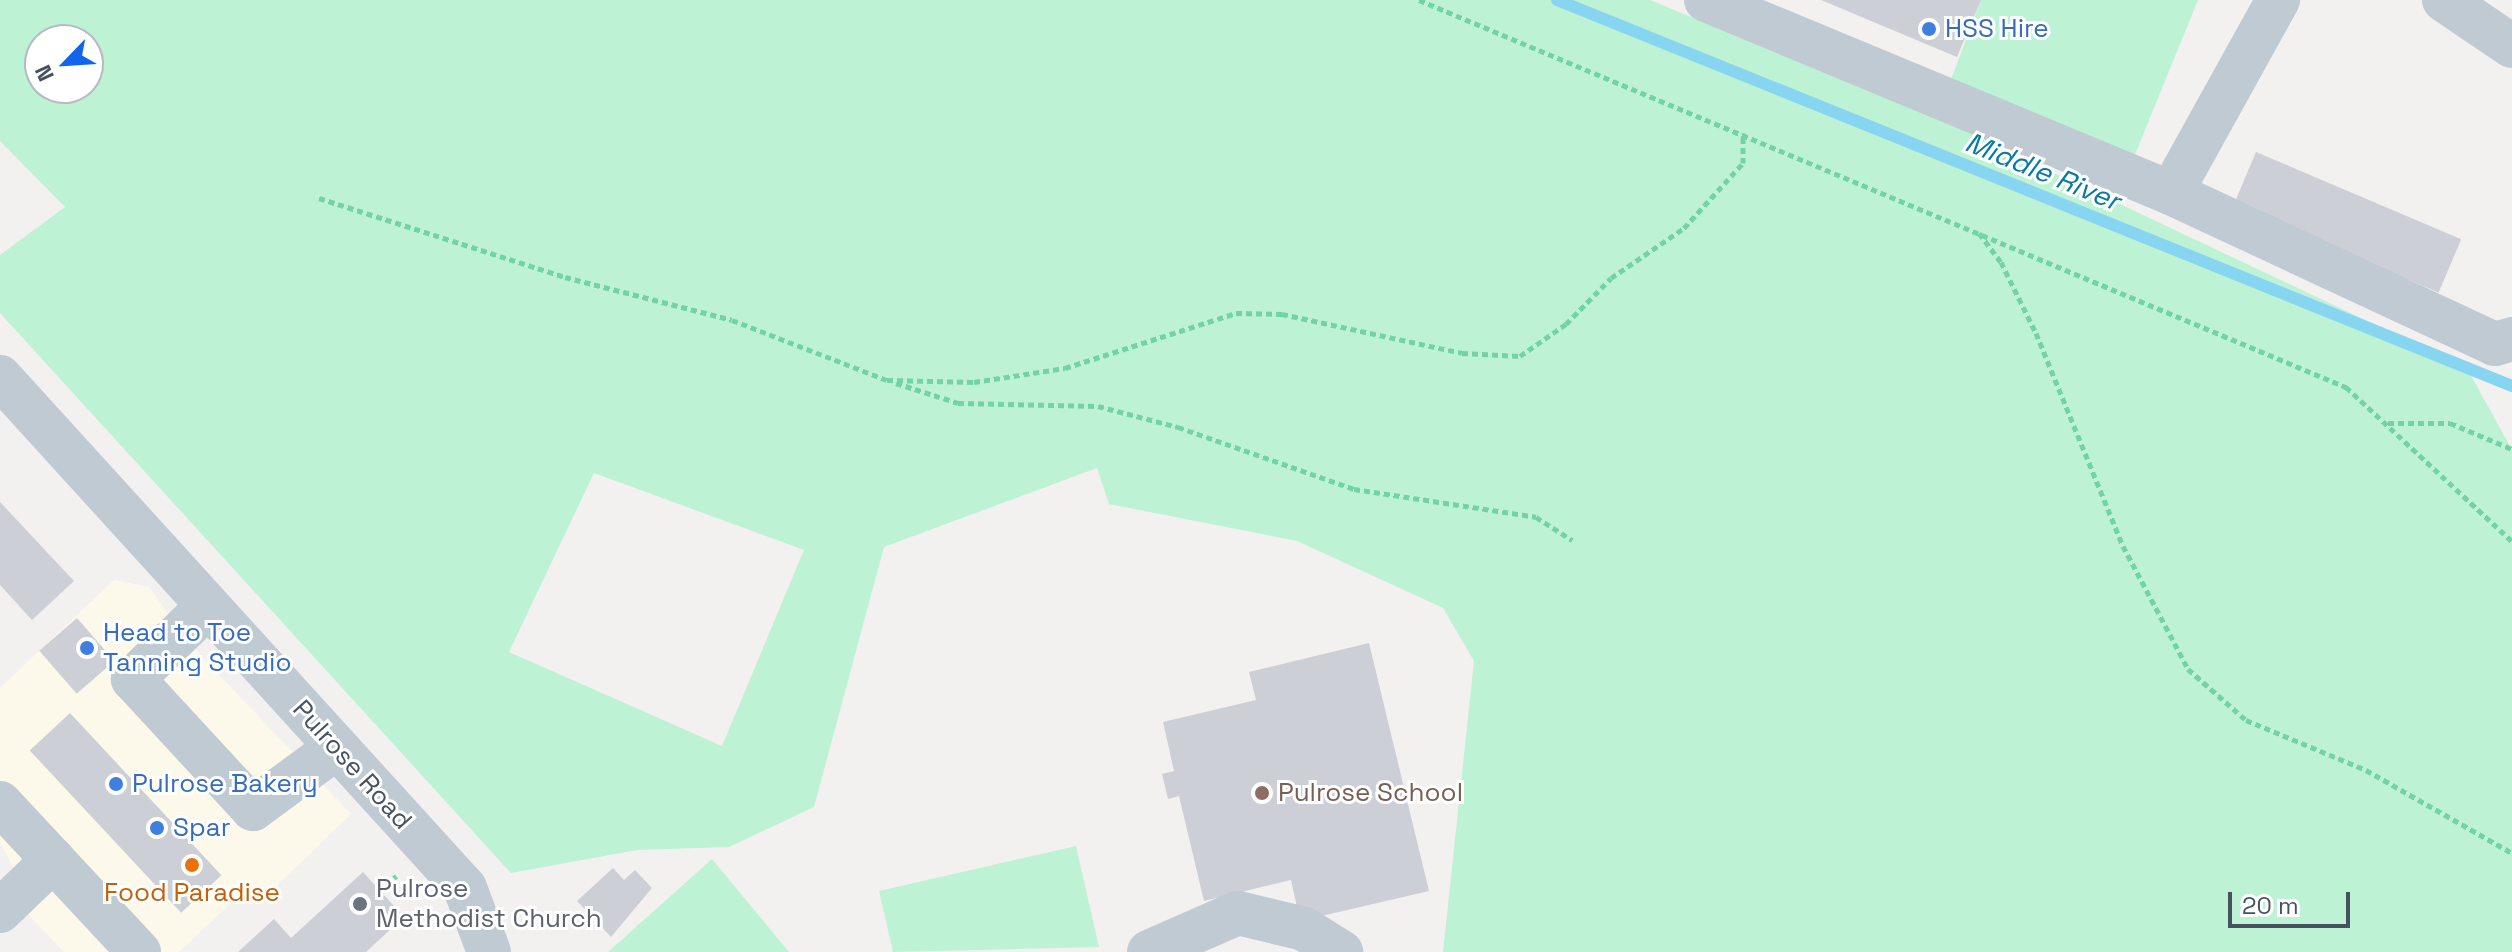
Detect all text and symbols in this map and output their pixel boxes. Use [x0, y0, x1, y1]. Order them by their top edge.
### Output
place label: HSS Hire [1945, 13, 2049, 45]
marker: HSS Hire [1920, 20, 1938, 38]
north arrow [24, 24, 104, 104]
text: N [28, 61, 60, 86]
water label: Middle River [1961, 125, 2125, 217]
place label: Head to Toe Tanning Studio [103, 617, 292, 678]
marker: Head to Toe Tanning Studio [78, 639, 96, 657]
street label: Pulrose Road [286, 694, 418, 836]
place label: Pulrose Bakery [132, 768, 318, 800]
marker: Pulrose Bakery [107, 775, 125, 793]
place label: Pulrose School [1278, 777, 1463, 809]
marker: Pulrose School [1253, 784, 1271, 802]
place label: Spar [173, 812, 230, 844]
marker: Spar [148, 819, 166, 837]
marker: Food Paradise [183, 856, 201, 874]
place label: Pulrose Methodist Church [376, 873, 602, 934]
scale bar [2232, 876, 2354, 926]
place label: Food Paradise [104, 877, 280, 909]
text: 20 m [2242, 890, 2299, 921]
marker: Pulrose Methodist Church [351, 895, 369, 913]

